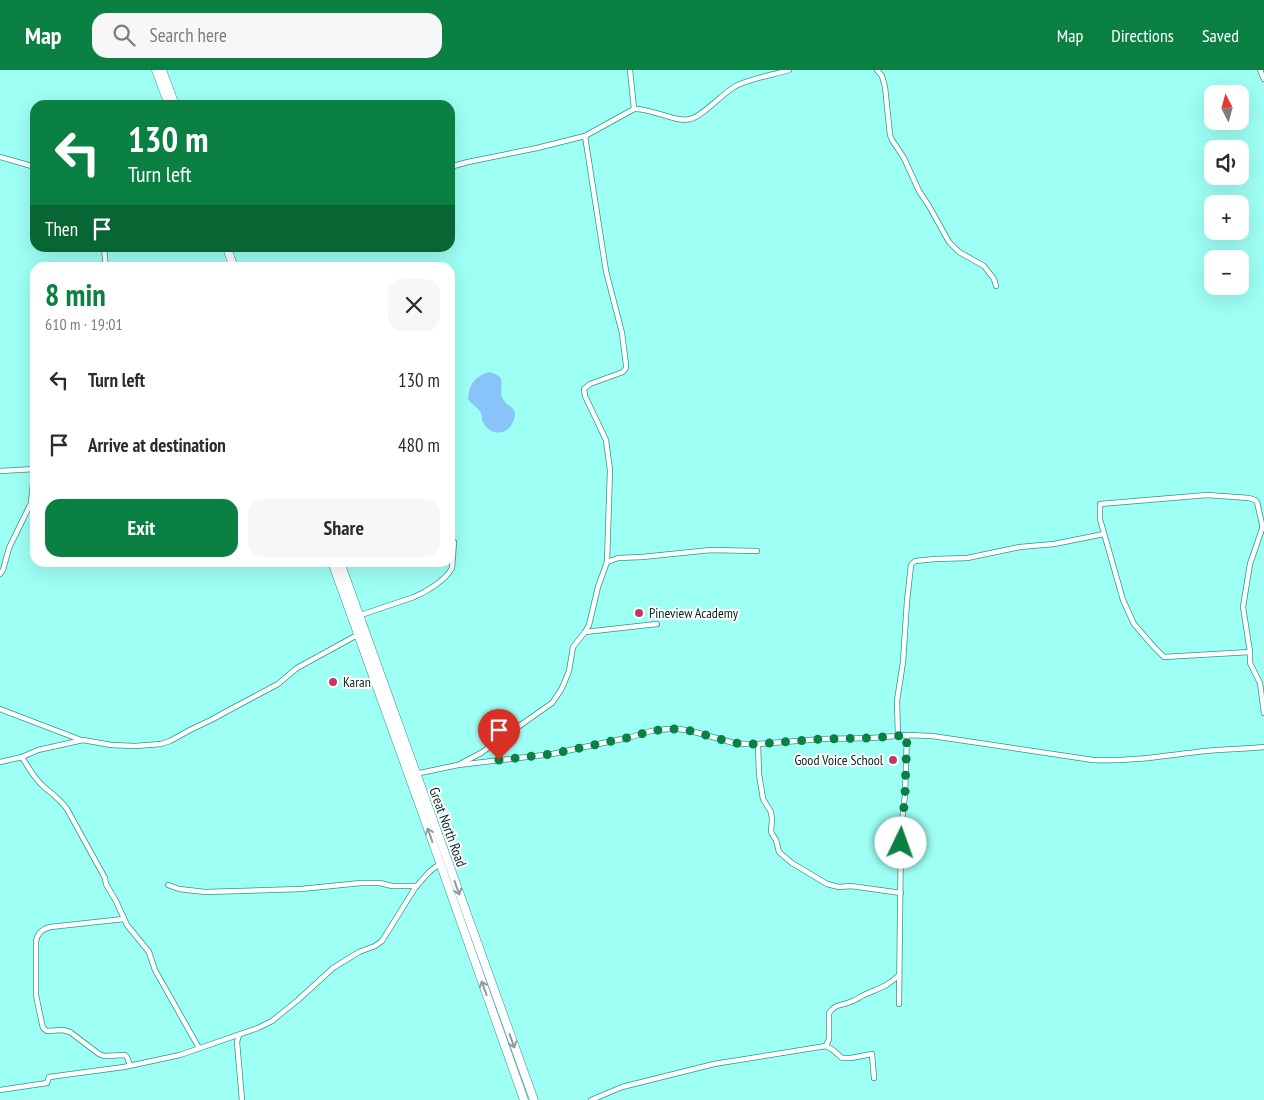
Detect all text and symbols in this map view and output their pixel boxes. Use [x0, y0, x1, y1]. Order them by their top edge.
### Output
search box [92, 13, 442, 58]
text: Map [25, 20, 62, 51]
icon: search [110, 21, 138, 49]
text: Search here [150, 23, 227, 47]
text: Map [1057, 24, 1083, 47]
text: Directions [1111, 24, 1174, 47]
text: Saved [1202, 24, 1239, 47]
north arrow [1204, 85, 1249, 130]
map controls [1204, 85, 1249, 295]
text: 130 m [128, 116, 209, 162]
icon: left [45, 120, 110, 185]
button: sound [1204, 140, 1249, 185]
text: Turn left [128, 160, 192, 188]
button: + [1204, 195, 1249, 240]
icon: arrive [88, 215, 116, 243]
text: Then [45, 217, 78, 241]
button: − [1204, 250, 1249, 295]
text: 8 min [45, 275, 106, 314]
button: close [388, 279, 440, 331]
text: 610 m · 19:01 [45, 314, 123, 334]
icon: left [45, 366, 73, 394]
text: Turn left [88, 368, 145, 392]
text: 130 m [398, 368, 440, 392]
icon: arrive [45, 431, 73, 459]
text: Arrive at destination [88, 433, 226, 457]
text: 480 m [398, 433, 440, 457]
button: Exit [45, 499, 238, 557]
button: Share [248, 499, 440, 557]
place label: Pineview Academy [649, 604, 739, 622]
marker: Pineview Academy [633, 607, 645, 619]
place label: Karan [343, 673, 371, 691]
marker: Karan [327, 676, 339, 688]
pin [478, 709, 520, 760]
icon: arrive [485, 716, 513, 744]
place label: Good Voice School [794, 751, 884, 769]
marker: Good Voice School [887, 754, 899, 766]
street label: Great North Road [425, 785, 471, 869]
position arrow [874, 816, 926, 868]
one-way arrow [424, 827, 434, 843]
one-way arrow [453, 880, 462, 895]
one-way arrow [478, 980, 488, 996]
one-way arrow [508, 1033, 517, 1048]

